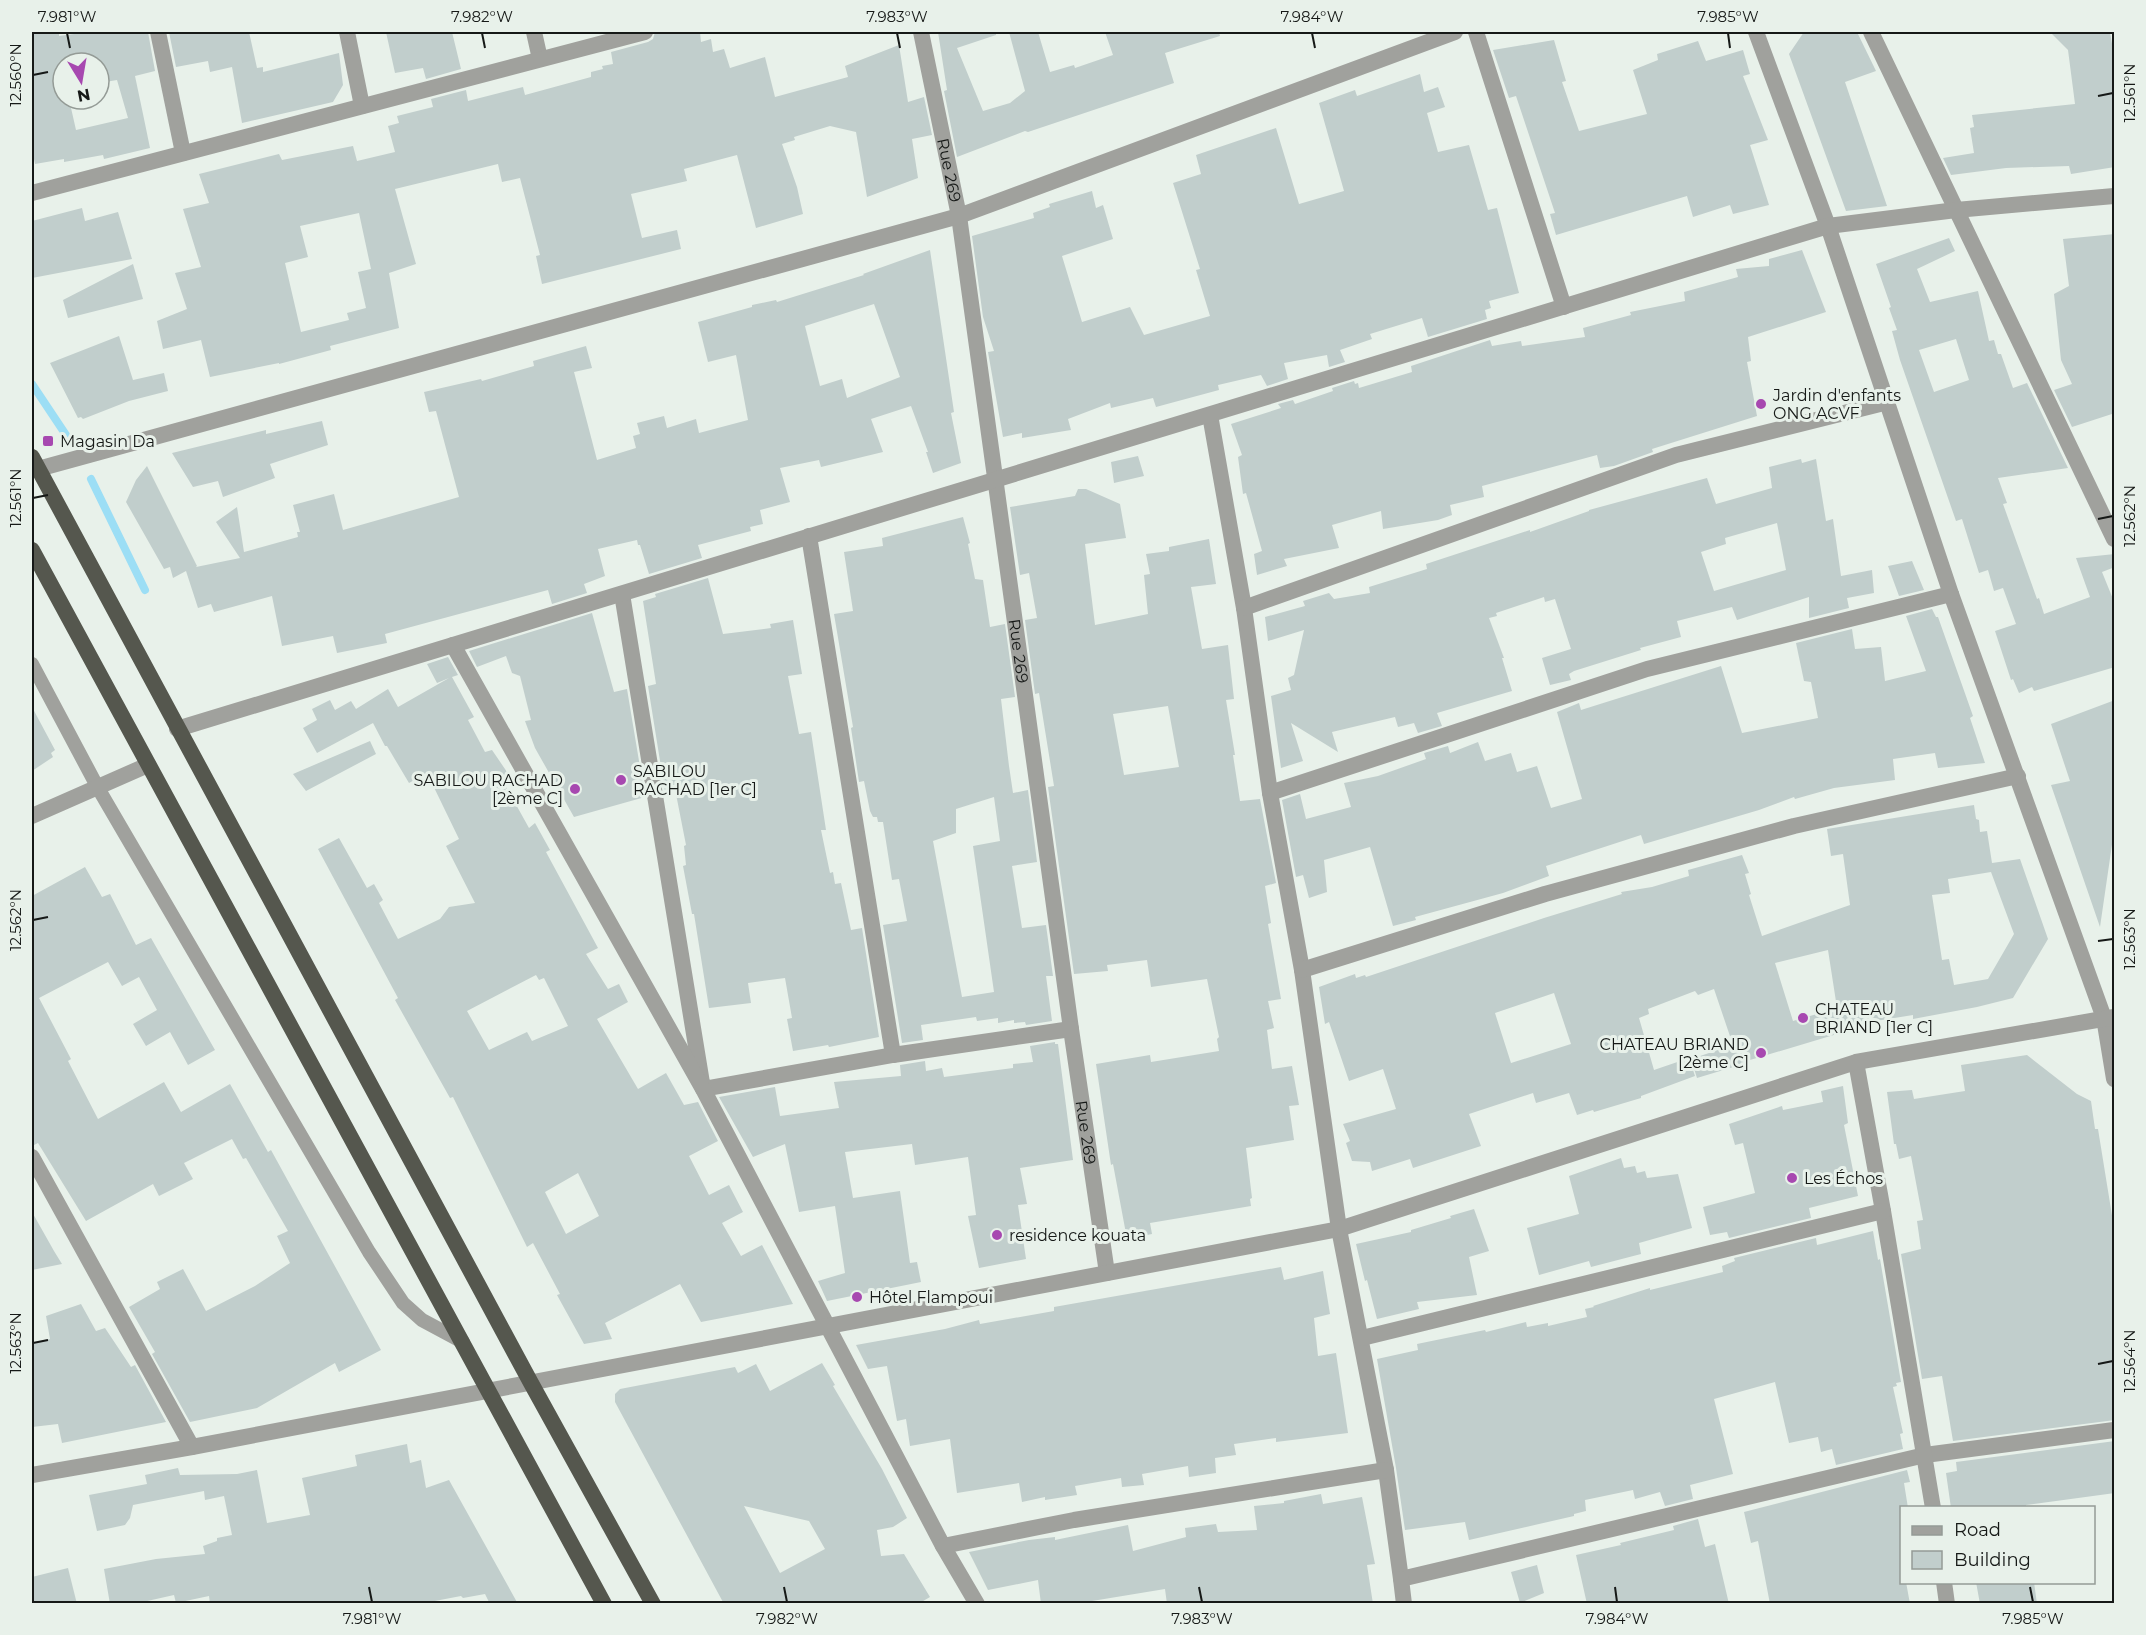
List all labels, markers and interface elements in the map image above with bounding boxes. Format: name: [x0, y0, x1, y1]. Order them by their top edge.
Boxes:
text: 7.981°W: [38, 7, 97, 26]
text: 7.982°W: [451, 7, 513, 26]
text: 7.983°W: [866, 7, 928, 26]
text: 7.984°W: [1281, 7, 1344, 26]
text: 7.985°W: [1697, 7, 1759, 26]
text: 12.560°N: [6, 43, 25, 107]
north arrow: [51, 51, 111, 111]
text: 12.561°N: [2120, 64, 2139, 122]
text: N: [76, 85, 92, 106]
street label: Rue 269: [933, 137, 965, 204]
place label: Jardin d'enfants ONG ACVF: [1772, 386, 1901, 423]
marker: Jardin d'enfants ONG ACVF: [1754, 397, 1768, 411]
place label: Magasin Da: [60, 432, 155, 451]
marker: Magasin Da: [41, 434, 55, 448]
text: 12.561°N: [6, 469, 25, 527]
text: 12.562°N: [2120, 485, 2139, 547]
street label: Rue 269: [1005, 618, 1032, 684]
place label: SABILOU RACHAD [1er C]: [633, 762, 757, 799]
place label: SABILOU RACHAD [2ème C]: [413, 771, 563, 808]
marker: SABILOU RACHAD [1er C]: [614, 773, 628, 787]
marker: SABILOU RACHAD [2ème C]: [568, 782, 582, 796]
text: 12.562°N: [6, 889, 25, 951]
text: 12.563°N: [2120, 908, 2139, 970]
place label: CHATEAU BRIAND [1er C]: [1815, 1000, 1933, 1037]
marker: CHATEAU BRIAND [1er C]: [1796, 1011, 1810, 1025]
place label: CHATEAU BRIAND [2ème C]: [1600, 1035, 1749, 1072]
marker: CHATEAU BRIAND [2ème C]: [1754, 1046, 1768, 1060]
street label: Rue 269: [1072, 1099, 1100, 1166]
place label: Les Échos: [1804, 1169, 1883, 1188]
marker: Les Échos: [1785, 1171, 1799, 1185]
place label: residence kouata: [1009, 1226, 1146, 1245]
marker: residence kouata: [990, 1228, 1004, 1242]
place label: Hôtel Flampoui: [869, 1288, 993, 1307]
marker: Hôtel Flampoui: [850, 1290, 864, 1304]
text: 12.563°N: [6, 1312, 25, 1374]
text: 12.564°N: [2120, 1330, 2139, 1392]
legend: [1900, 1506, 2095, 1584]
text: Road: [1954, 1519, 2001, 1541]
text: Building: [1954, 1549, 2031, 1571]
text: 7.981°W: [343, 1609, 402, 1628]
text: 7.982°W: [756, 1609, 818, 1628]
text: 7.983°W: [1171, 1609, 1233, 1628]
text: 7.984°W: [1586, 1609, 1649, 1628]
text: 7.985°W: [2002, 1609, 2064, 1628]

